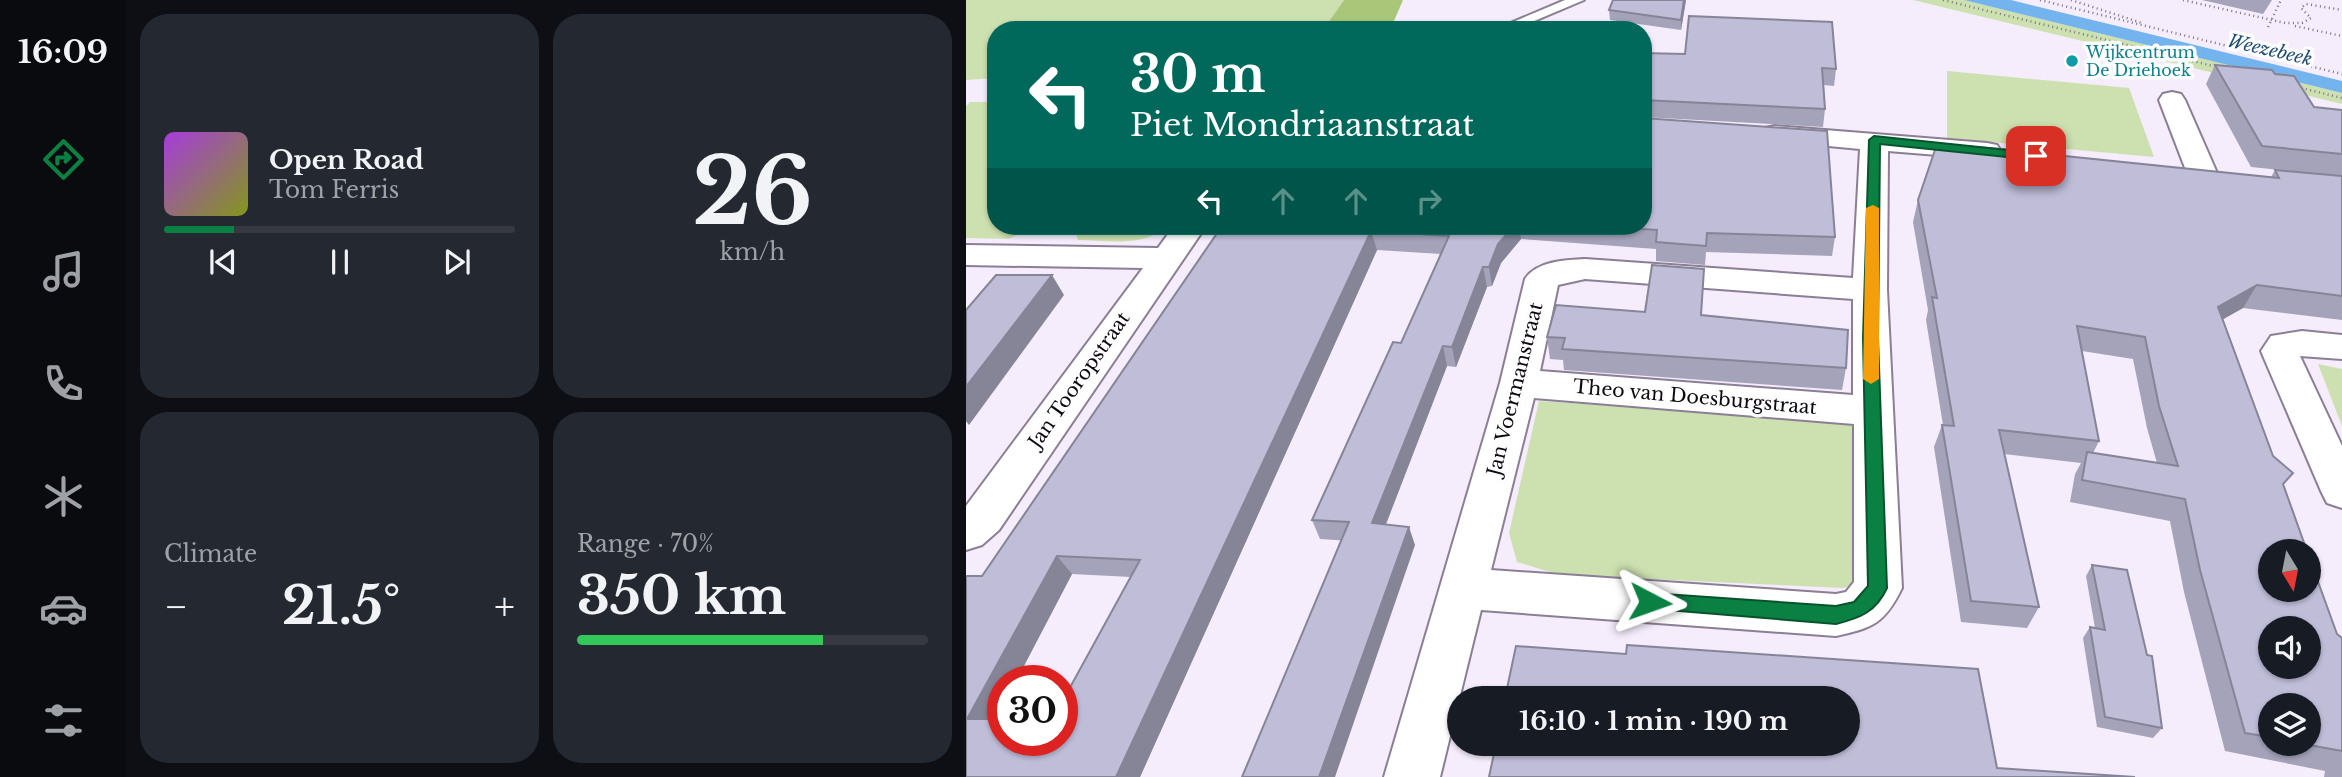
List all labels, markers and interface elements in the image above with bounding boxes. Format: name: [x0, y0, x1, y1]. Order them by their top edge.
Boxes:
water label: Weezebeek: [2226, 30, 2314, 70]
text: 16:09: [18, 32, 108, 72]
place label: Wijkcentrum De Driehoek: [2085, 42, 2195, 80]
text: 30 m: [1130, 44, 1265, 105]
icon: left: [1015, 49, 1106, 140]
marker: Wijkcentrum De Driehoek: [2064, 53, 2080, 69]
text: Piet Mondriaanstraat: [1130, 105, 1474, 145]
pin: [2006, 126, 2066, 186]
icon: directions: [39, 135, 88, 184]
text: 26: [692, 136, 813, 249]
icon: arrive: [2017, 137, 2055, 175]
text: Open Road: [269, 144, 424, 176]
text: Tom Ferris: [269, 176, 399, 204]
icon: left: [1191, 182, 1229, 220]
icon: ahead: [1264, 182, 1302, 220]
icon: ahead: [1337, 182, 1375, 220]
icon: right: [1410, 182, 1448, 220]
text: km/h: [720, 238, 785, 266]
icon: previous: [204, 243, 242, 281]
icon: pause: [321, 243, 359, 281]
icon: next: [438, 243, 476, 281]
icon: music: [39, 247, 88, 296]
street label: Jan Voermanstraat: [1482, 299, 1548, 481]
street label: Jan Tooropstraat: [1022, 307, 1135, 455]
icon: phone: [39, 359, 88, 408]
street label: Theo van Doesburgstraat: [1572, 375, 1819, 419]
icon: climate: [39, 472, 88, 521]
text: Range · 70%: [577, 530, 714, 558]
north arrow: [2258, 539, 2320, 602]
map controls: [2258, 539, 2321, 756]
text: Climate: [164, 540, 257, 568]
text: 350 km: [577, 564, 786, 628]
position arrow: [1613, 565, 1687, 639]
text: 21.5°: [282, 574, 400, 638]
text: −: [164, 583, 188, 630]
text: +: [494, 583, 515, 630]
icon: car: [39, 584, 88, 633]
button: sound: [2258, 616, 2321, 679]
speed limit sign: 30: [987, 665, 1078, 756]
button: layers: [2258, 693, 2321, 756]
icon: filters: [39, 696, 88, 745]
text: 16:10 · 1 min · 190 m: [1519, 705, 1788, 737]

